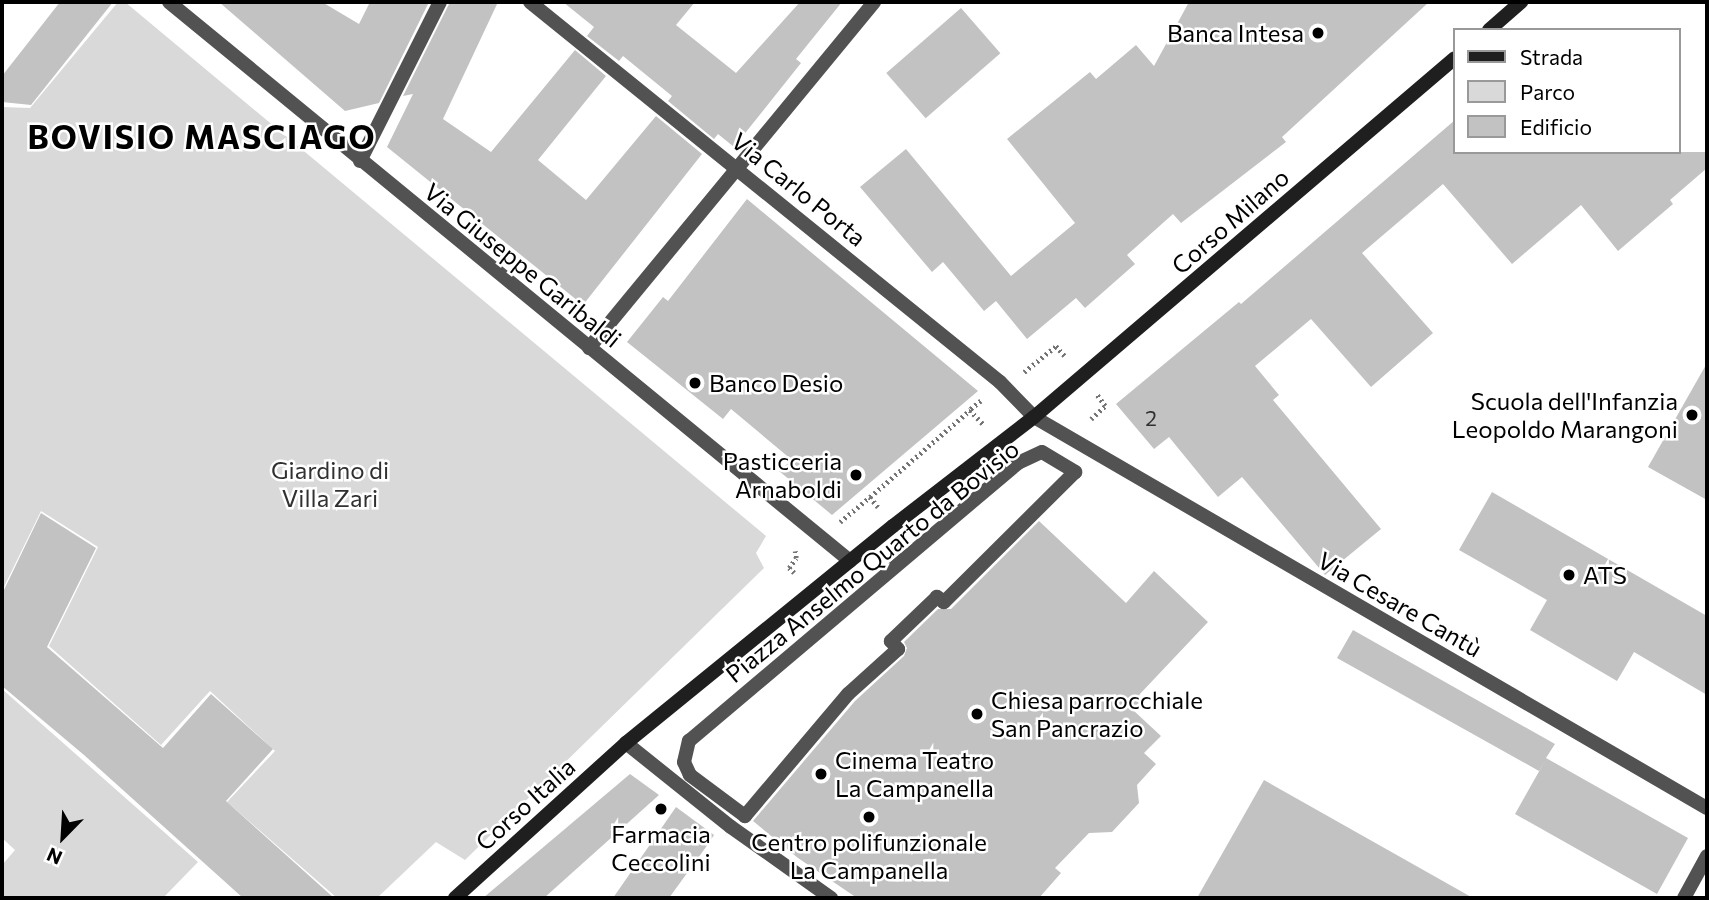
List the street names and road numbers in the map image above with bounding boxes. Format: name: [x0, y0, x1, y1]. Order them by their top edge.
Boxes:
street label: Via Carlo Porta: [726, 126, 872, 252]
street label: Corso Milano: [1166, 162, 1294, 280]
street label: Via Giuseppe Garibaldi: [419, 177, 627, 353]
street label: Piazza Anselmo Quarto da Bovisio: [720, 434, 1024, 688]
street label: Via Cesare Cantù: [1313, 545, 1487, 663]
street label: Corso Italia: [469, 752, 581, 856]

